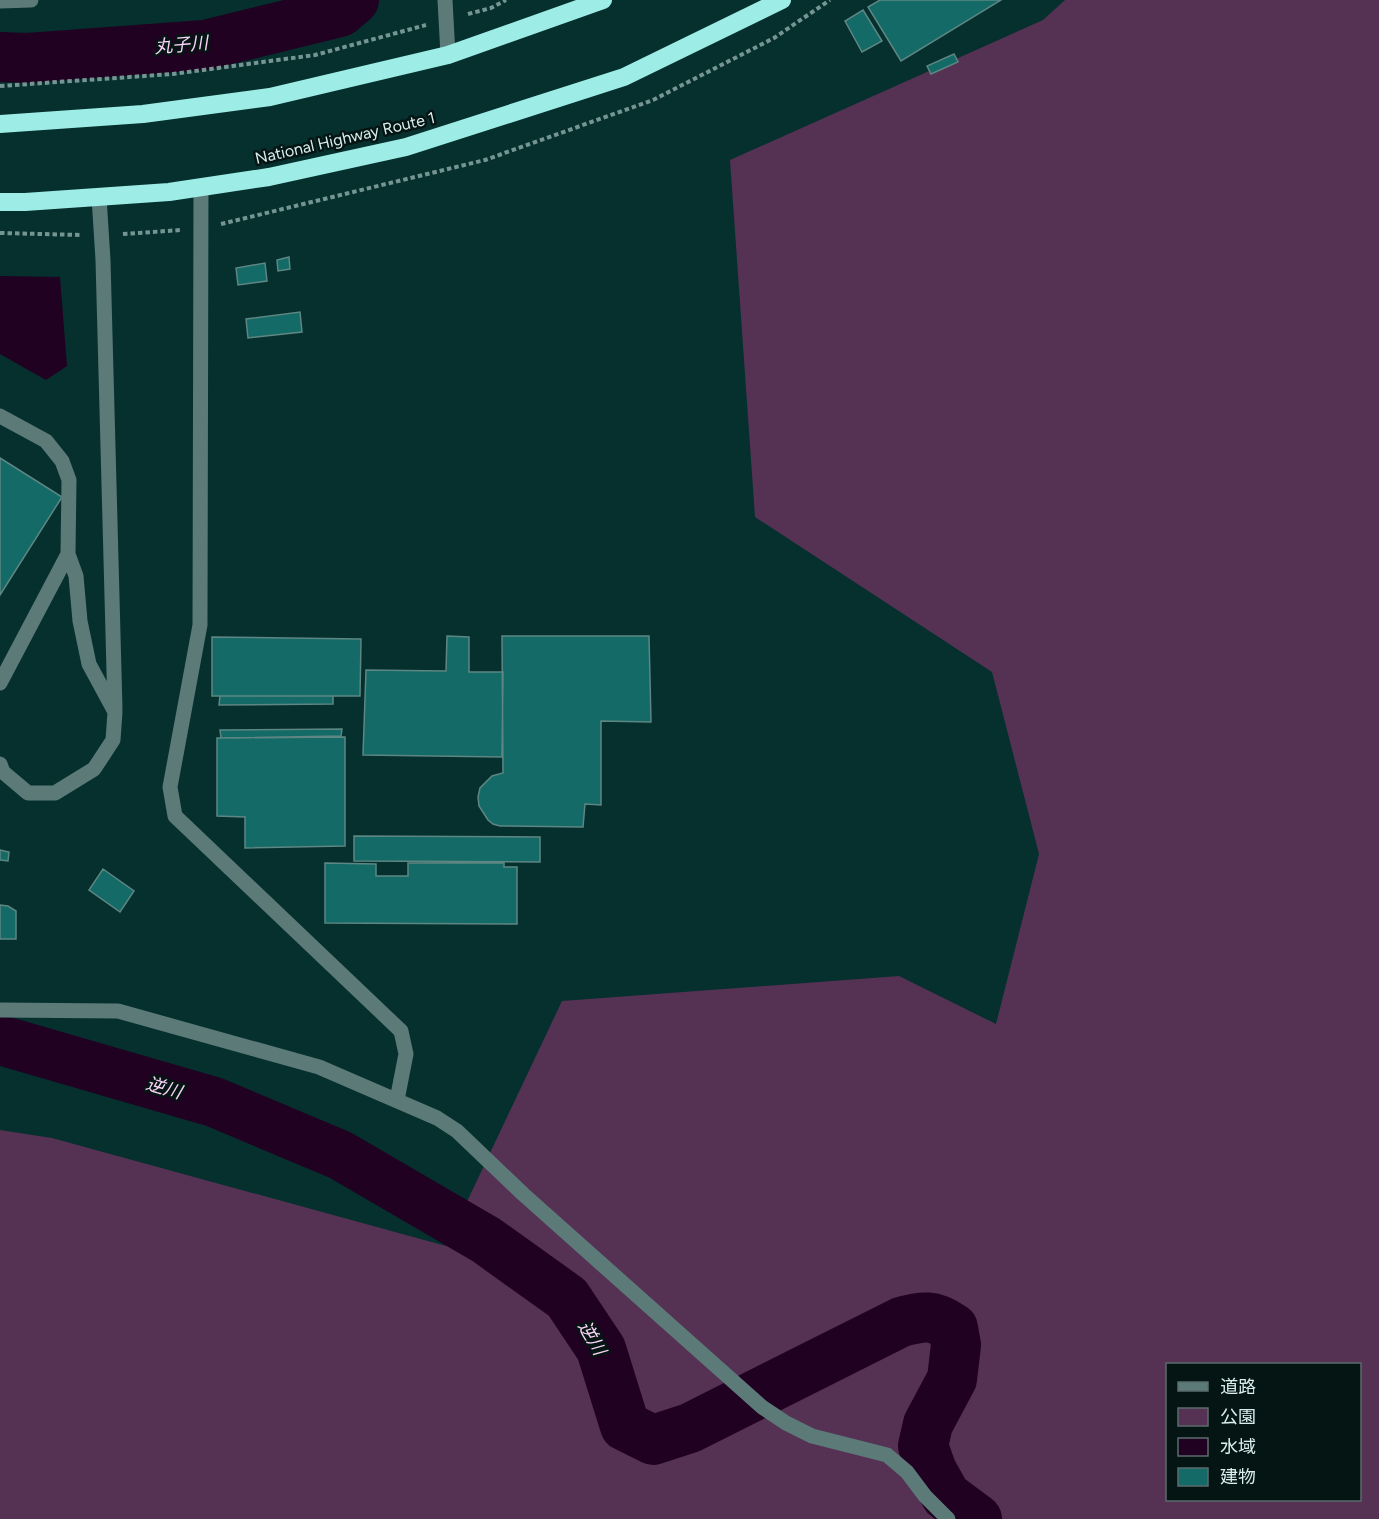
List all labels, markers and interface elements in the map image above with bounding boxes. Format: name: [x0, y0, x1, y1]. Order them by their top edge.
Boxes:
water label: 丸子川: [153, 32, 211, 58]
street label: National Highway Route 1: [253, 108, 437, 168]
water label: 逆川: [144, 1072, 186, 1104]
water label: 逆川: [573, 1317, 612, 1361]
legend: [1166, 1363, 1361, 1501]
text: 道路: [1220, 1376, 1256, 1398]
text: 公園: [1220, 1406, 1256, 1428]
text: 水域: [1220, 1436, 1256, 1458]
text: 建物: [1220, 1466, 1256, 1488]

